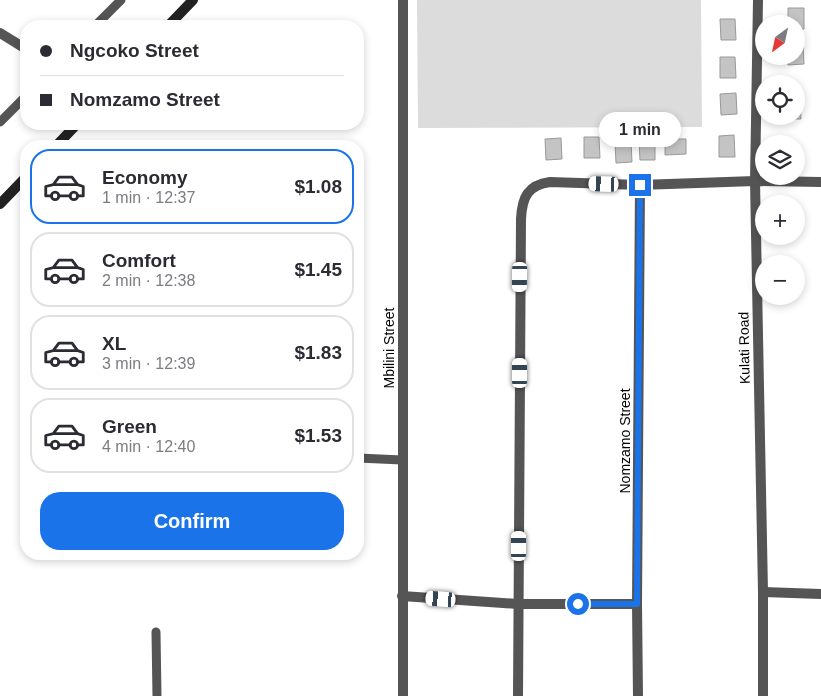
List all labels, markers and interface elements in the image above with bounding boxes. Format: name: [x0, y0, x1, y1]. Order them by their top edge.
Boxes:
north arrow: [755, 15, 805, 65]
map controls: [755, 15, 805, 305]
text: Ngcoko Street: [70, 40, 199, 61]
button: locate: [755, 75, 805, 125]
text: Nomzamo Street: [70, 89, 220, 110]
callout: 1 min: [599, 112, 681, 148]
text: 1 min: [619, 121, 661, 138]
button: layers: [755, 135, 805, 185]
icon: car: [42, 164, 87, 209]
text: Economy: [102, 167, 188, 188]
route end: [629, 174, 651, 196]
text: $1.08: [294, 176, 342, 197]
car: [588, 176, 619, 192]
text: 1 min · 12:37: [102, 189, 195, 206]
button: +: [755, 195, 805, 245]
icon: car: [42, 247, 87, 292]
text: Comfort: [102, 250, 176, 271]
button: −: [755, 255, 805, 305]
text: $1.45: [294, 259, 342, 280]
car: [512, 262, 527, 292]
text: 2 min · 12:38: [102, 272, 195, 289]
street label: Mbilini Street: [381, 307, 397, 388]
street label: Kulati Road: [735, 312, 753, 384]
icon: car: [42, 330, 87, 375]
text: XL: [102, 333, 126, 354]
text: $1.83: [294, 342, 342, 363]
text: 3 min · 12:39: [102, 355, 195, 372]
car: [512, 358, 527, 388]
street label: Nomzamo Street: [617, 388, 633, 494]
icon: car: [42, 413, 87, 458]
text: Green: [102, 416, 157, 437]
text: $1.53: [294, 425, 342, 446]
text: 4 min · 12:40: [102, 438, 195, 455]
button: Confirm: [40, 492, 344, 550]
car: [511, 531, 526, 561]
car: [425, 590, 456, 608]
route start: [567, 593, 589, 615]

